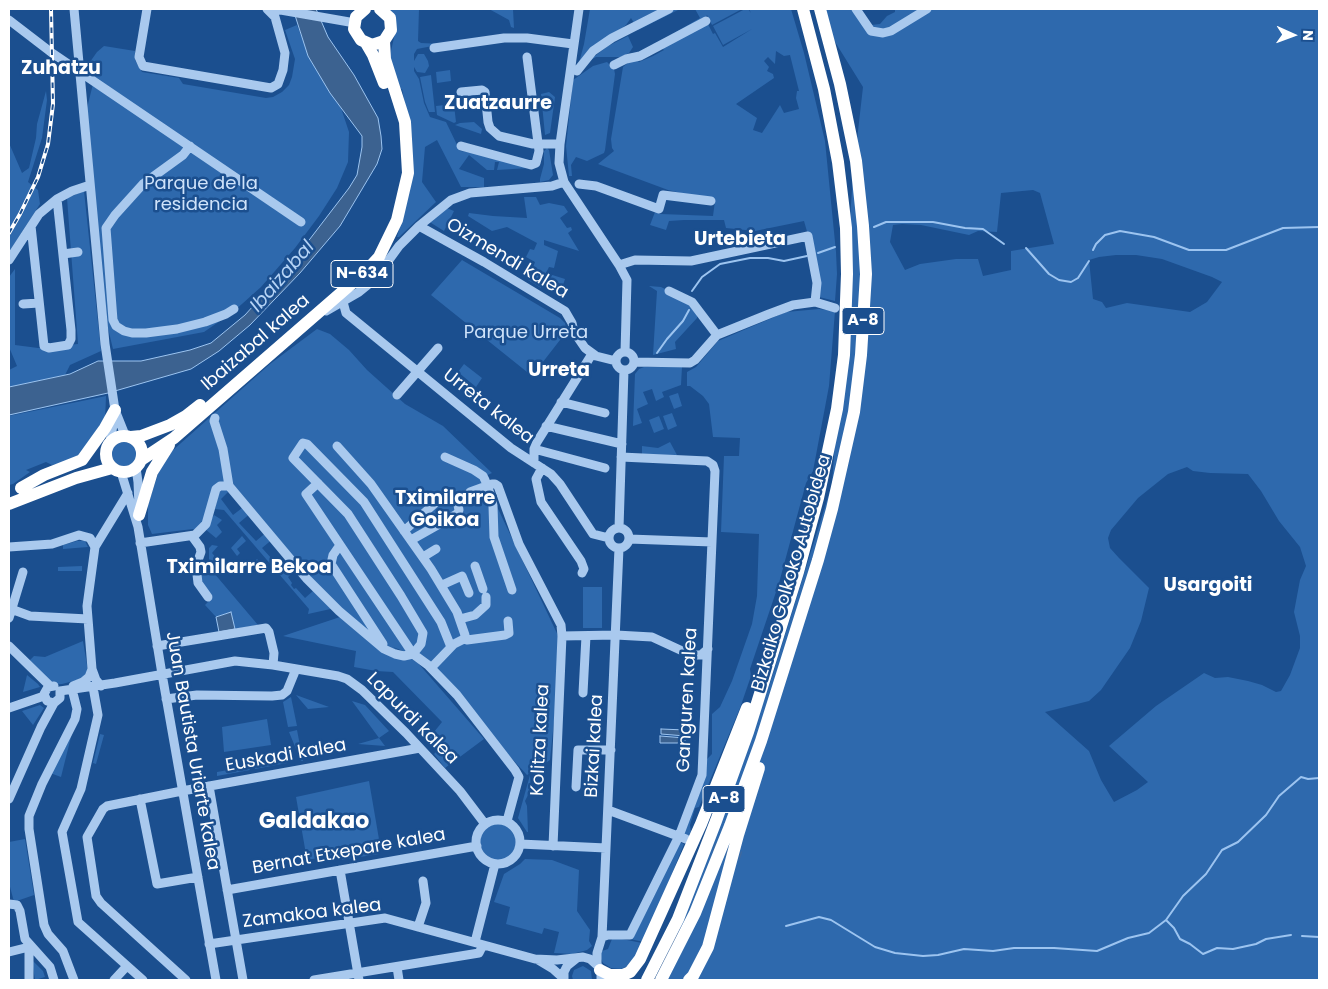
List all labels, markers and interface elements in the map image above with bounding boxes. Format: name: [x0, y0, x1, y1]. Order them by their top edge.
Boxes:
north arrow: [1268, 10, 1318, 60]
text: N: [1298, 30, 1318, 41]
district label: Zuhatzu: [21, 58, 101, 80]
district label: Zuatzaurre: [444, 93, 552, 115]
park label: Parque de la residencia: [144, 173, 258, 215]
street label: Oizmendi kalea: [442, 214, 572, 304]
district label: Urtebieta: [694, 229, 786, 251]
water label: Ibaizabal: [246, 237, 320, 317]
road number: N-634: [331, 260, 393, 288]
street label: Ibaizabal kalea: [197, 290, 315, 396]
road number: A-8: [842, 308, 884, 334]
park label: Parque Urreta: [464, 322, 588, 344]
district label: Urreta: [528, 360, 590, 382]
street label: Urreta kalea: [438, 365, 538, 449]
street label: Bizkaiko Golkoko Autobidea: [748, 452, 836, 694]
district label: Tximilarre Goikoa: [395, 488, 495, 532]
district label: Tximilarre Bekoa: [166, 557, 332, 579]
district label: Usargoiti: [1164, 575, 1252, 597]
street label: Ganguren kalea: [673, 627, 703, 773]
street label: Juan Bautista Uriarte kalea: [160, 630, 224, 872]
street label: Lapurdi kalea: [362, 669, 462, 769]
street label: Kolitza kalea: [527, 683, 555, 797]
street label: Bizkai kalea: [582, 694, 608, 798]
street label: Euskadi kalea: [224, 735, 348, 777]
road number: A-8: [703, 786, 745, 812]
district label: Galdakao: [259, 809, 369, 835]
street label: Bernat Etxepare kalea: [251, 824, 447, 880]
street label: Zamakoa kalea: [241, 895, 383, 933]

